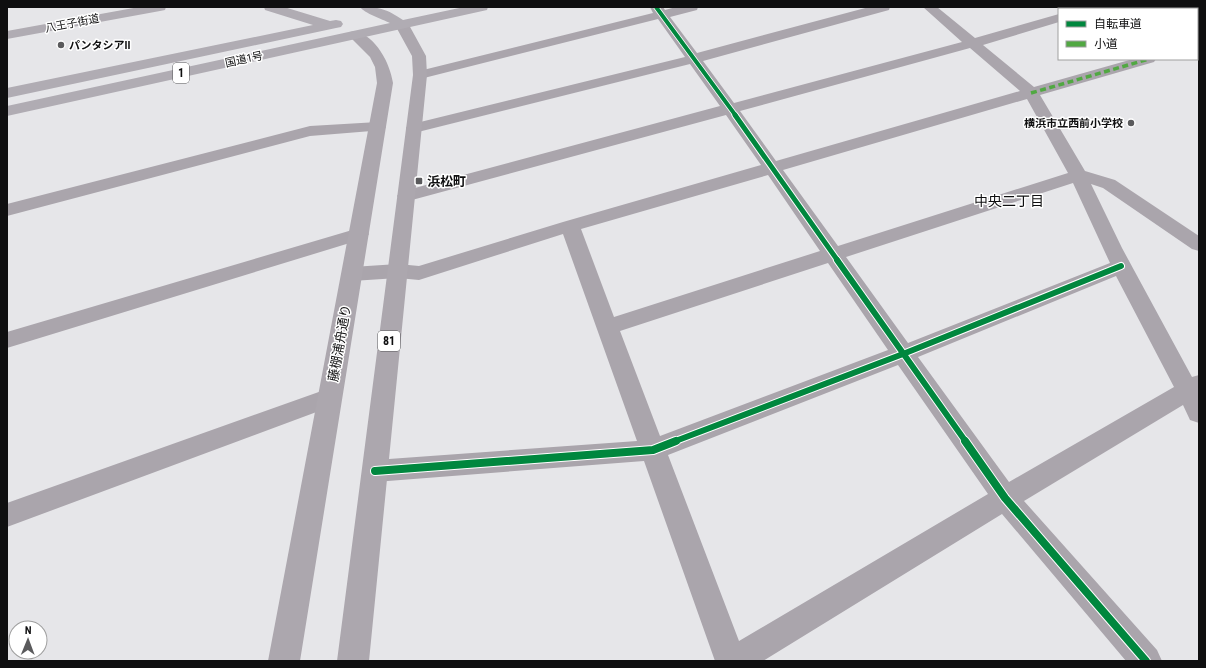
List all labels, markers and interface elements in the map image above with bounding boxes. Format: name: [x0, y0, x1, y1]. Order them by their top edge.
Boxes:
legend: [1058, 8, 1198, 60]
street label: 八王子街道: [44, 12, 100, 35]
text: 自転車道: [1094, 17, 1142, 31]
text: 小道: [1094, 37, 1118, 51]
place label: パンタシアII: [69, 39, 131, 52]
marker: パンタシアII: [56, 40, 66, 50]
street label: 国道1号: [224, 49, 264, 70]
road number: 1: [173, 63, 189, 83]
place label: 横浜市立西前小学校: [1024, 117, 1123, 130]
marker: 横浜市立西前小学校: [1126, 118, 1136, 128]
place label: 浜松町: [427, 174, 466, 189]
marker: 浜松町: [414, 176, 424, 186]
district label: 中央二丁目: [974, 193, 1044, 209]
street label: 藤棚浦舟通り: [325, 303, 354, 383]
road number: 81: [378, 331, 400, 351]
north arrow: [8, 620, 48, 660]
text: N: [25, 624, 32, 637]

